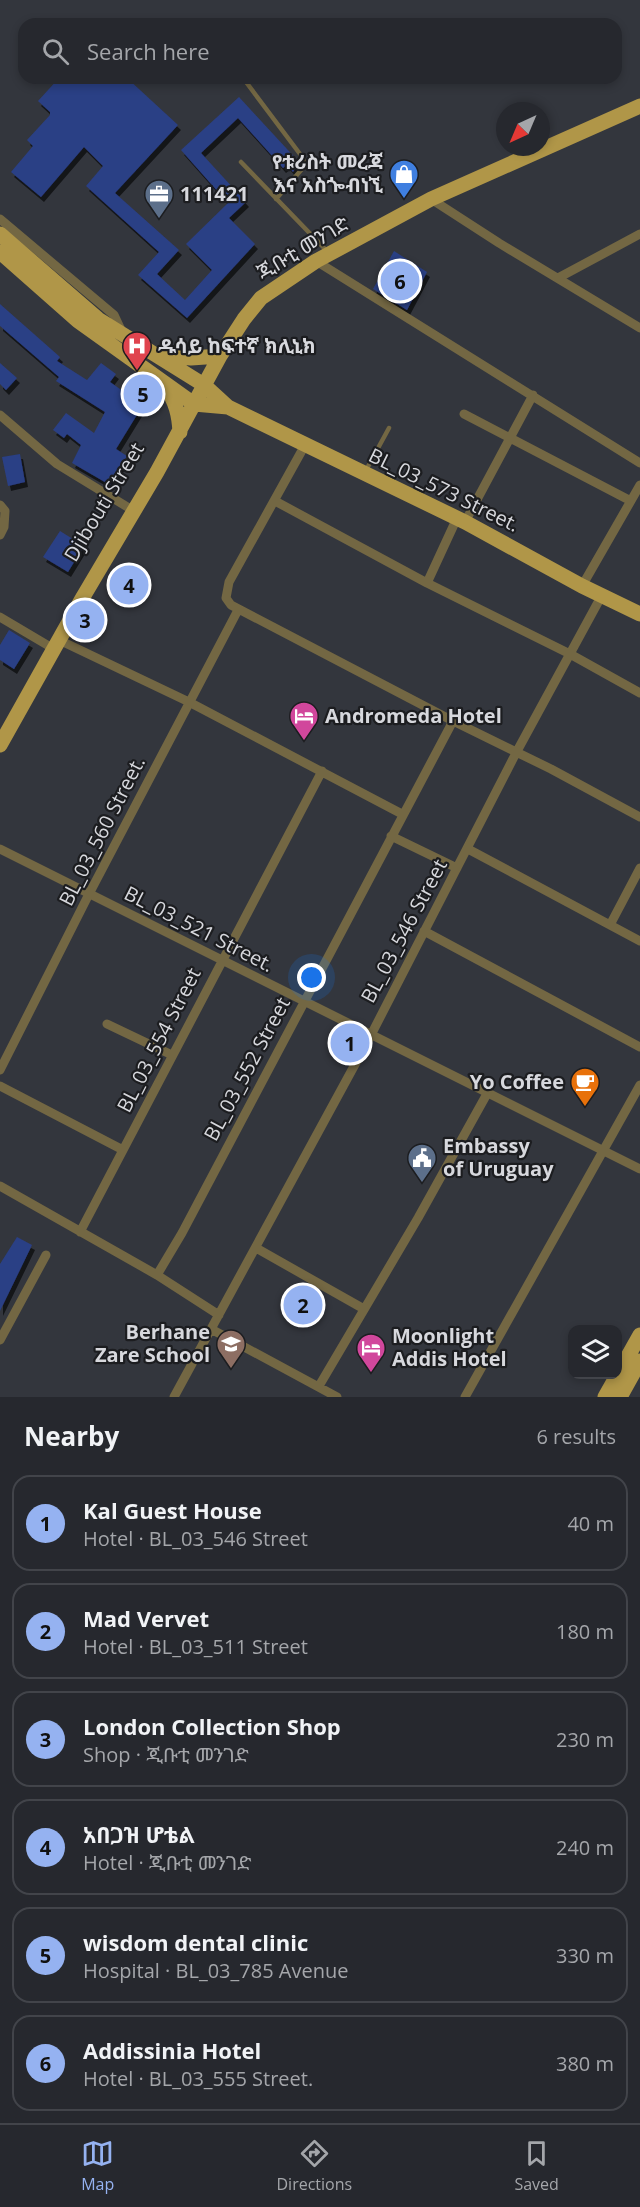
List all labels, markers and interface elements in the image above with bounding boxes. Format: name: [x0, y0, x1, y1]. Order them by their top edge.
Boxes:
search box: [18, 18, 622, 84]
icon: search: [39, 35, 72, 68]
text: Search here: [87, 36, 210, 66]
north arrow: [496, 102, 550, 156]
place label: የቱሪስት መረጃ እና አስጐብነኚ: [272, 148, 384, 198]
shop icon: የቱሪስት መረጃ እና አስጐብነኚ: [388, 158, 420, 200]
office icon: 111421: [143, 178, 175, 220]
place label: 111421: [180, 180, 249, 207]
street label: ጂቡቲ መንገድ: [252, 210, 354, 286]
pin: 6: [380, 258, 420, 304]
hospital icon: ዱሳይ ከፍተኛ ክሊኒክ: [121, 330, 153, 372]
place label: ዱሳይ ከፍተኛ ክሊኒክ: [158, 332, 316, 359]
pin: 5: [124, 372, 162, 416]
street label: Djibouti Street: [57, 437, 150, 566]
street label: BL_03_573 Street.: [364, 441, 524, 538]
pin: 4: [110, 562, 148, 608]
pin: 3: [66, 598, 104, 642]
hotel icon: Andromeda Hotel: [288, 700, 320, 742]
place label: Andromeda Hotel: [325, 702, 502, 729]
street label: BL_03_560 Street.: [52, 751, 151, 910]
street label: BL_03_546 Street: [354, 854, 453, 1007]
street label: BL_03_521 Street.: [120, 879, 279, 978]
street label: BL_03_554 Street: [110, 963, 207, 1117]
your location: [297, 963, 326, 992]
street label: BL_03_552 Street: [197, 992, 296, 1145]
pin: 1: [330, 1020, 370, 1066]
cafe icon: Yo Coffee: [569, 1066, 601, 1108]
place label: Yo Coffee: [470, 1068, 564, 1095]
place label: Embassy of Uruguay: [443, 1132, 554, 1182]
public building icon: Embassy of Uruguay: [406, 1142, 438, 1184]
pin: 2: [284, 1282, 322, 1328]
place label: Berhane Zare School: [95, 1318, 210, 1368]
place label: Moonlight Addis Hotel: [392, 1322, 507, 1372]
map controls: [568, 1325, 622, 1379]
button: layers: [568, 1325, 622, 1379]
school or university icon: Berhane Zare School: [215, 1328, 247, 1370]
hotel icon: Moonlight Addis Hotel: [355, 1332, 387, 1374]
text: Nearby: [24, 1418, 119, 1454]
text: 6 results: [536, 1423, 616, 1450]
text: Kal Guest House: [83, 1495, 262, 1525]
text: 1: [40, 1510, 51, 1537]
text: 40 m: [567, 1510, 614, 1537]
text: Hotel · BL_03_546 Street: [83, 1525, 308, 1552]
text: Mad Vervet: [83, 1603, 209, 1633]
text: 2: [40, 1618, 51, 1645]
text: 180 m: [556, 1618, 614, 1645]
text: Hotel · BL_03_511 Street: [83, 1633, 308, 1660]
text: London Collection Shop: [83, 1711, 341, 1741]
text: 3: [40, 1726, 51, 1753]
text: 230 m: [556, 1726, 614, 1753]
text: Shop · ጂቡቲ መንገድ: [83, 1741, 249, 1768]
text: አበጋዝ ሆቴል: [83, 1819, 195, 1849]
text: 4: [40, 1834, 51, 1861]
text: 240 m: [556, 1834, 614, 1861]
text: Hotel · ጂቡቲ መንገድ: [83, 1849, 251, 1876]
text: wisdom dental clinic: [83, 1927, 308, 1957]
text: 5: [40, 1942, 51, 1969]
text: 330 m: [556, 1942, 614, 1969]
text: Hospital · BL_03_785 Avenue: [83, 1957, 348, 1984]
text: Addissinia Hotel: [83, 2035, 261, 2065]
text: 6: [40, 2050, 51, 2077]
text: 380 m: [556, 2050, 614, 2077]
text: Hotel · BL_03_555 Street.: [83, 2065, 313, 2092]
tab: Map: [81, 2137, 114, 2195]
tab: Directions: [277, 2137, 352, 2195]
tab: Saved: [514, 2137, 559, 2195]

